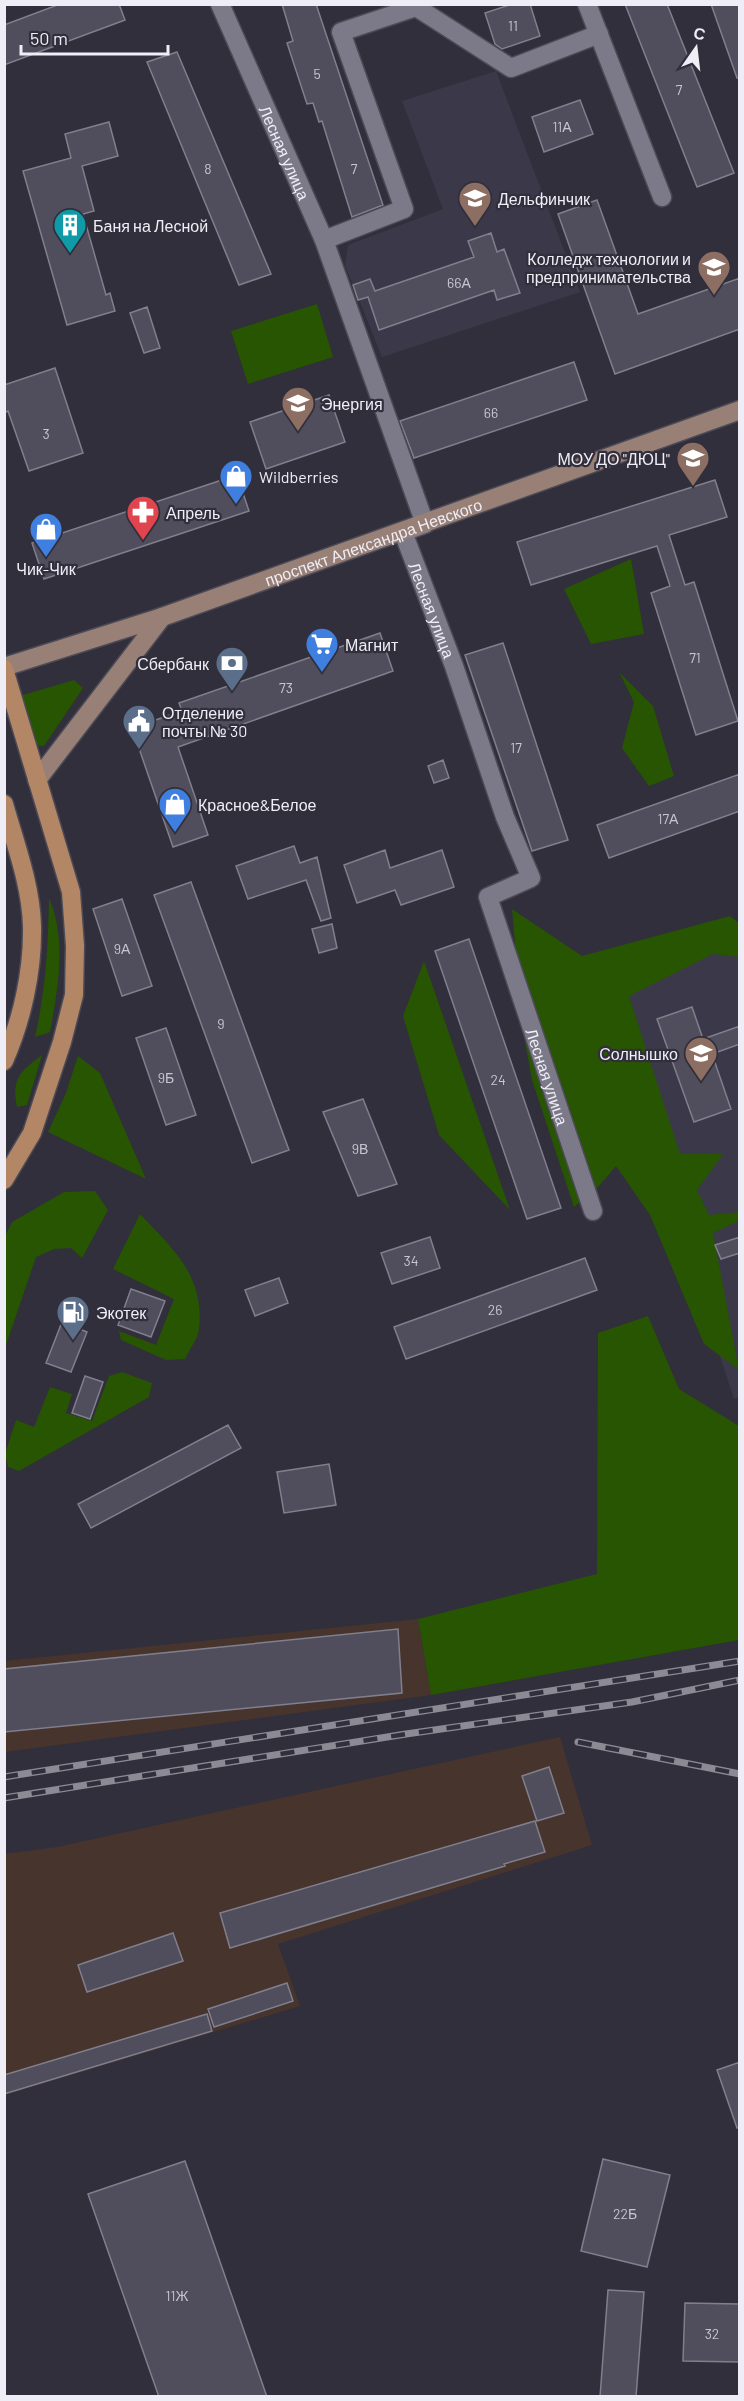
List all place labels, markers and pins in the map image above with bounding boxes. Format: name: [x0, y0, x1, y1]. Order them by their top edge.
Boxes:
school or university icon: Дельфинчик: [457, 180, 493, 227]
place label: Дельфинчик: [498, 189, 591, 208]
building icon: Баня на Лесной: [52, 207, 88, 254]
place label: Баня на Лесной: [93, 216, 208, 235]
place label: Колледж технологии и предпринимательства: [526, 249, 691, 286]
school or university icon: Колледж технологии и предпринимательства: [696, 249, 732, 296]
school or university icon: Энергия: [280, 385, 316, 432]
place label: Энергия: [321, 394, 383, 413]
school or university icon: МОУ ДО "ДЮЦ": [675, 440, 711, 487]
place label: МОУ ДО "ДЮЦ": [557, 449, 670, 468]
shop icon: Wildberries: [218, 458, 254, 505]
place label: Wildberries: [259, 467, 339, 486]
pharmacy icon: Апрель: [125, 494, 161, 541]
place label: Апрель: [166, 503, 220, 522]
shop icon: Чик-Чик: [28, 511, 64, 558]
place label: Чик-Чик: [16, 559, 77, 578]
supermarket icon: Магнит: [304, 626, 340, 673]
place label: Магнит: [345, 635, 399, 654]
bank icon: Сбербанк: [214, 645, 250, 692]
place label: Сбербанк: [137, 654, 210, 673]
public building icon: Отделение почты № 30: [121, 703, 157, 750]
place label: Отделение почты № 30: [162, 703, 247, 740]
shop icon: Красное&Белое: [157, 786, 193, 833]
place label: Красное&Белое: [198, 795, 317, 814]
school or university icon: Солнышко: [683, 1035, 719, 1082]
place label: Солнышко: [599, 1044, 678, 1063]
fuel station icon: Экотек: [55, 1294, 91, 1341]
place label: Экотек: [96, 1303, 147, 1322]

